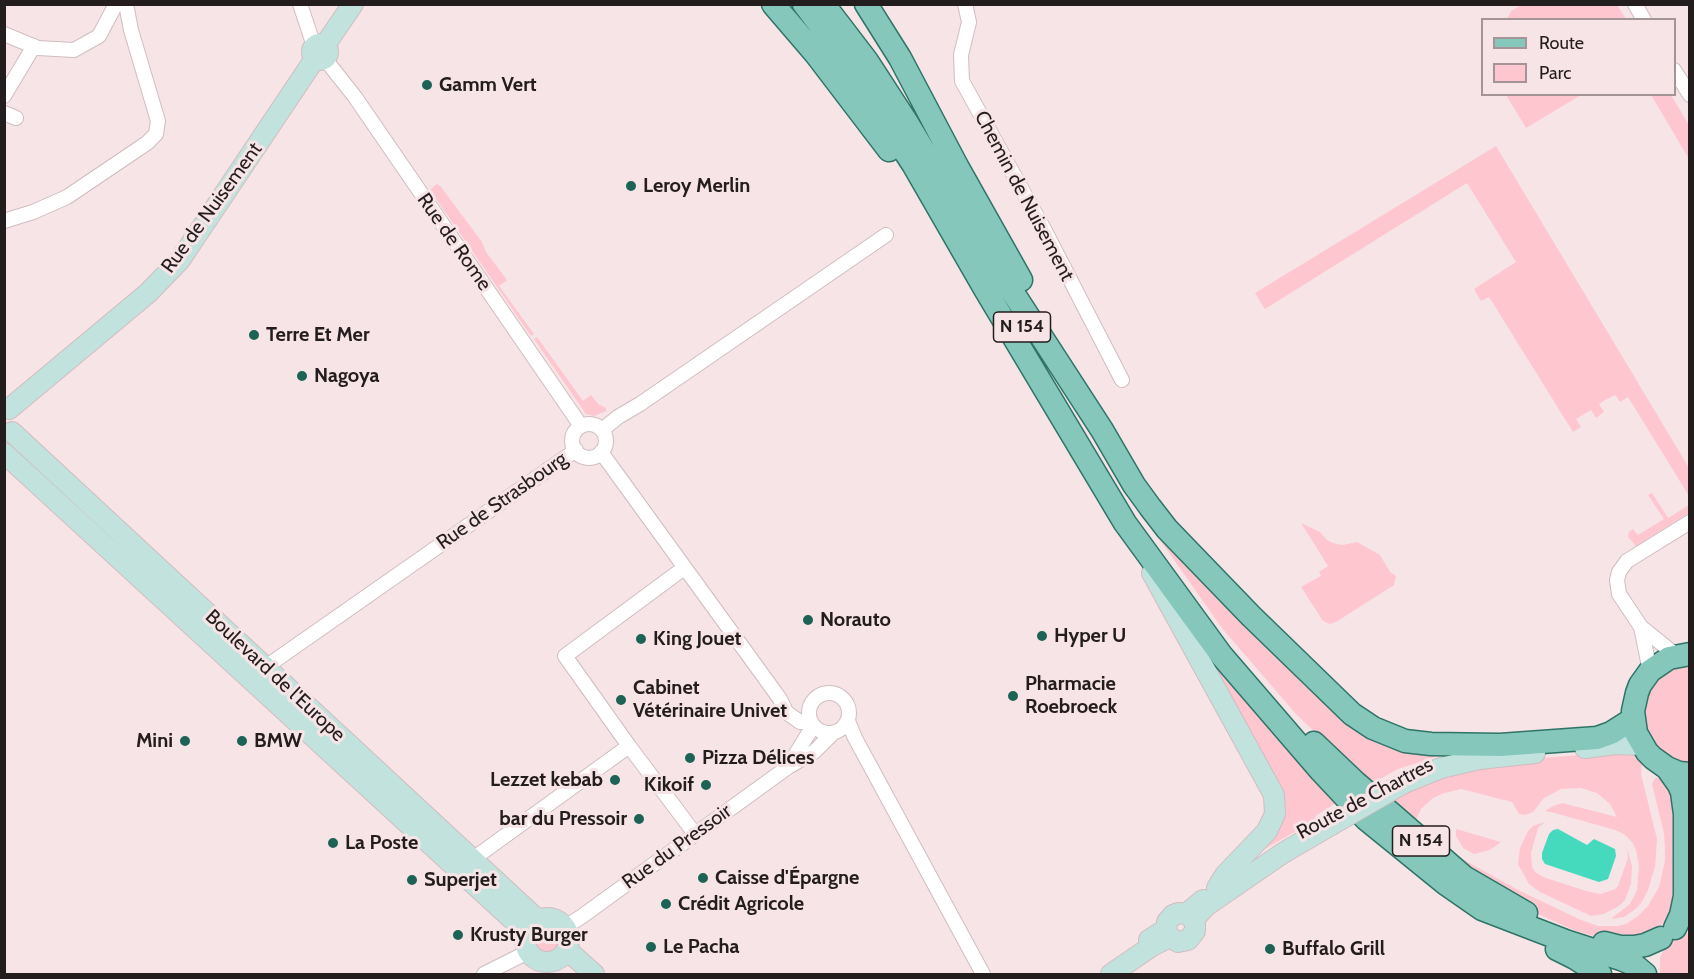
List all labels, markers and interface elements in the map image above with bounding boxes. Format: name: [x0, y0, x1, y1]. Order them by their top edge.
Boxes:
legend: [1481, 18, 1676, 96]
text: Route: [1539, 32, 1584, 54]
text: Parc: [1539, 62, 1571, 84]
place label: Gamm Vert: [439, 73, 537, 97]
marker: Gamm Vert: [420, 78, 434, 92]
street label: Chemin de Nuisement: [969, 107, 1079, 285]
street label: Rue de Nuisement: [157, 138, 267, 278]
place label: Leroy Merlin: [643, 174, 750, 198]
marker: Leroy Merlin: [624, 179, 638, 193]
street label: Rue de Rome: [412, 189, 496, 295]
road number: N 154: [994, 312, 1050, 342]
place label: Terre Et Mer: [266, 323, 370, 347]
marker: Terre Et Mer: [247, 328, 261, 342]
place label: Nagoya: [314, 364, 380, 388]
marker: Nagoya: [295, 369, 309, 383]
street label: Rue de Strasbourg: [432, 447, 572, 555]
street label: Boulevard de l'Europe: [200, 605, 350, 747]
place label: Norauto: [820, 608, 891, 632]
marker: Norauto: [801, 613, 815, 627]
place label: Hyper U: [1054, 624, 1126, 648]
place label: King Jouet: [653, 627, 741, 651]
marker: Hyper U: [1035, 629, 1049, 643]
marker: King Jouet: [634, 632, 648, 646]
place label: Pharmacie Roebroeck: [1025, 672, 1117, 719]
place label: Cabinet Vétérinaire Univet: [633, 676, 787, 723]
marker: Pharmacie Roebroeck: [1006, 689, 1020, 703]
marker: Cabinet Vétérinaire Univet: [614, 693, 628, 707]
place label: Mini: [136, 729, 173, 753]
place label: BMW: [254, 729, 302, 753]
marker: Mini: [178, 734, 192, 748]
marker: BMW: [235, 734, 249, 748]
place label: Pizza Délices: [702, 746, 814, 770]
marker: Pizza Délices: [683, 751, 697, 765]
street label: Route de Chartres: [1293, 753, 1437, 845]
place label: Lezzet kebab: [490, 768, 603, 792]
marker: Lezzet kebab: [608, 773, 622, 787]
place label: Kikoif: [644, 773, 694, 797]
marker: Kikoif: [699, 778, 713, 792]
street label: Rue du Pressoir: [618, 799, 736, 895]
place label: bar du Pressoir: [499, 807, 627, 831]
marker: bar du Pressoir: [632, 812, 646, 826]
road number: N 154: [1392, 826, 1450, 856]
place label: La Poste: [345, 831, 418, 855]
marker: La Poste: [326, 836, 340, 850]
place label: Caisse d'Épargne: [715, 866, 859, 890]
place label: Superjet: [424, 868, 497, 892]
marker: Caisse d'Épargne: [696, 871, 710, 885]
marker: Superjet: [405, 873, 419, 887]
place label: Crédit Agricole: [678, 892, 804, 916]
marker: Crédit Agricole: [659, 897, 673, 911]
place label: Krusty Burger: [470, 923, 588, 947]
marker: Krusty Burger: [451, 928, 465, 942]
place label: Le Pacha: [663, 935, 739, 959]
place label: Buffalo Grill: [1282, 937, 1385, 961]
marker: Le Pacha: [644, 940, 658, 954]
marker: Buffalo Grill: [1263, 942, 1277, 956]

